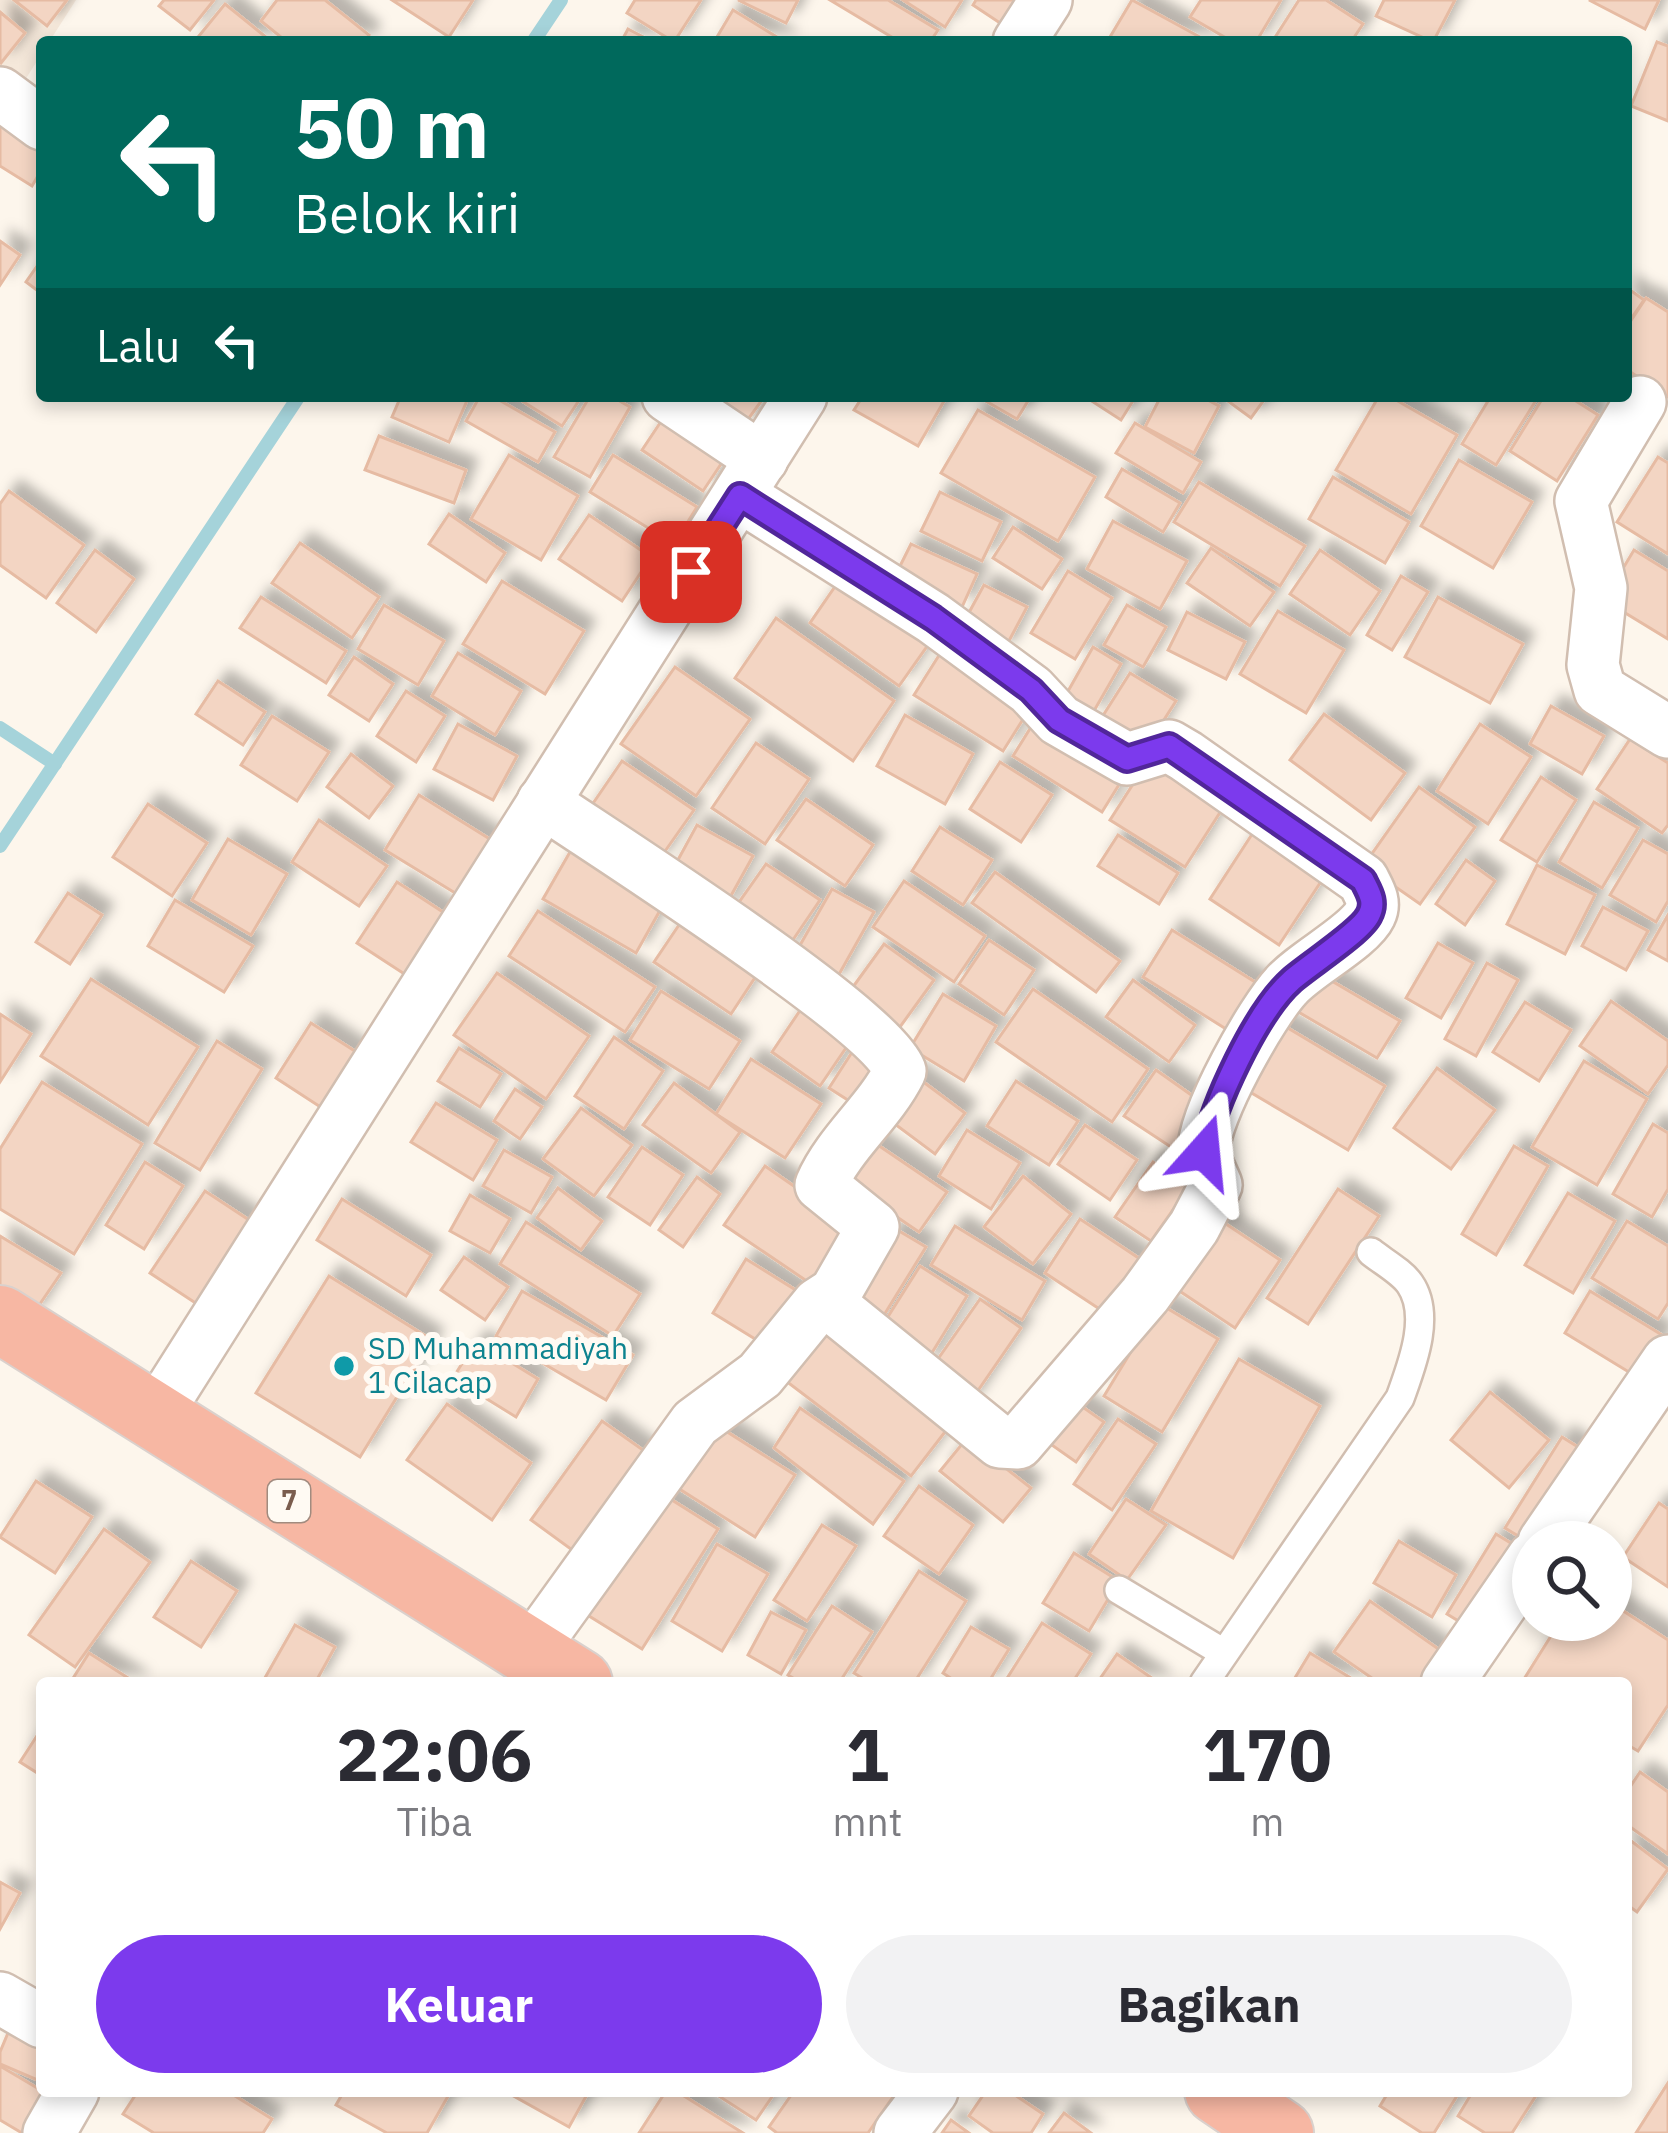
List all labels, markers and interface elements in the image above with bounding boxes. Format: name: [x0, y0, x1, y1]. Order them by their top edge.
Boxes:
text: 50 m: [294, 72, 490, 181]
icon: left: [96, 84, 252, 240]
text: Belok kiri: [294, 178, 520, 248]
icon: left: [204, 312, 270, 378]
text: Lalu: [96, 316, 180, 374]
pin: [640, 521, 742, 623]
icon: arrive: [658, 539, 724, 605]
position arrow: [1141, 1089, 1267, 1215]
place label: SD Muhammadiyah 1 Cilacap: [368, 1328, 628, 1401]
marker: SD Muhammadiyah 1 Cilacap: [331, 1353, 357, 1379]
road number: 7: [268, 1480, 310, 1522]
map controls: [1512, 1521, 1632, 1641]
button: search: [1512, 1521, 1632, 1641]
text: 22:06: [336, 1707, 533, 1801]
text: 1: [846, 1707, 889, 1801]
text: 170: [1202, 1707, 1332, 1801]
text: Tiba: [397, 1796, 472, 1847]
text: mnt: [833, 1796, 902, 1847]
text: m: [1250, 1796, 1284, 1847]
button: Keluar: [96, 1935, 822, 2073]
button: Bagikan: [846, 1935, 1572, 2073]

